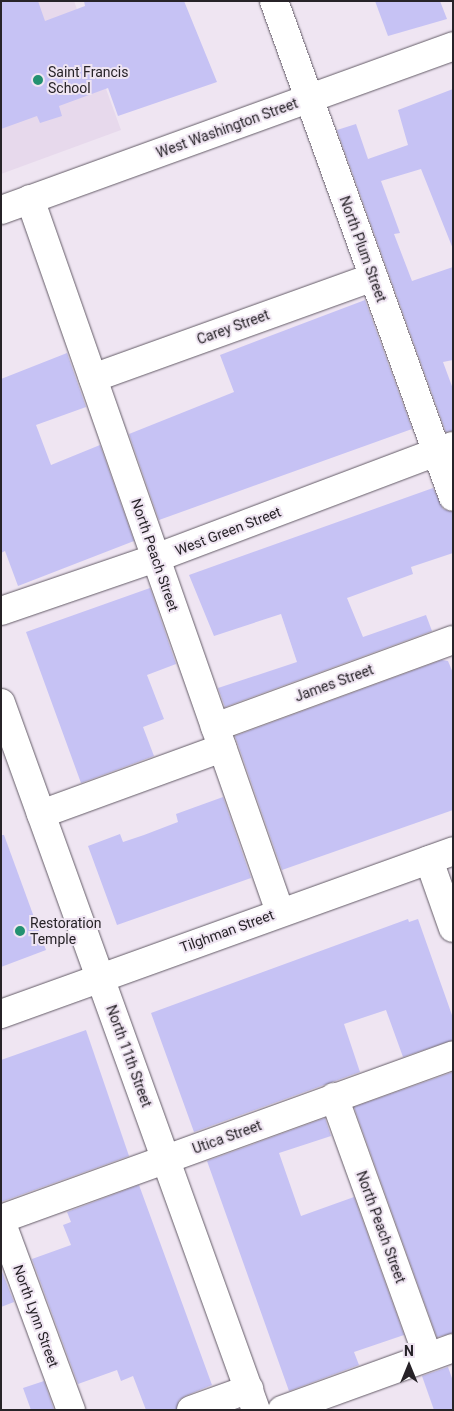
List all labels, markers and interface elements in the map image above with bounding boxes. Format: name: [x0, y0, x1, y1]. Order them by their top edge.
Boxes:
place label: Saint Francis School: [48, 64, 128, 96]
marker: Saint Francis School: [32, 74, 44, 86]
street label: West Washington Street: [154, 95, 300, 161]
street label: North Plum Street: [336, 194, 390, 304]
street label: Carey Street: [195, 306, 271, 348]
street label: North Peach Street: [128, 496, 182, 614]
street label: West Green Street: [173, 503, 283, 559]
street label: James Street: [292, 661, 376, 705]
street label: Tilghman Street: [178, 906, 276, 956]
place label: Restoration Temple: [30, 915, 101, 948]
marker: Restoration Temple: [14, 925, 26, 937]
street label: North 11th Street: [103, 1003, 155, 1109]
street label: Utica Street: [190, 1117, 264, 1157]
street label: North Peach Street: [353, 1169, 409, 1285]
street label: North Lynn Street: [10, 1262, 62, 1370]
north arrow: [384, 1341, 434, 1391]
text: N: [404, 1343, 414, 1359]

